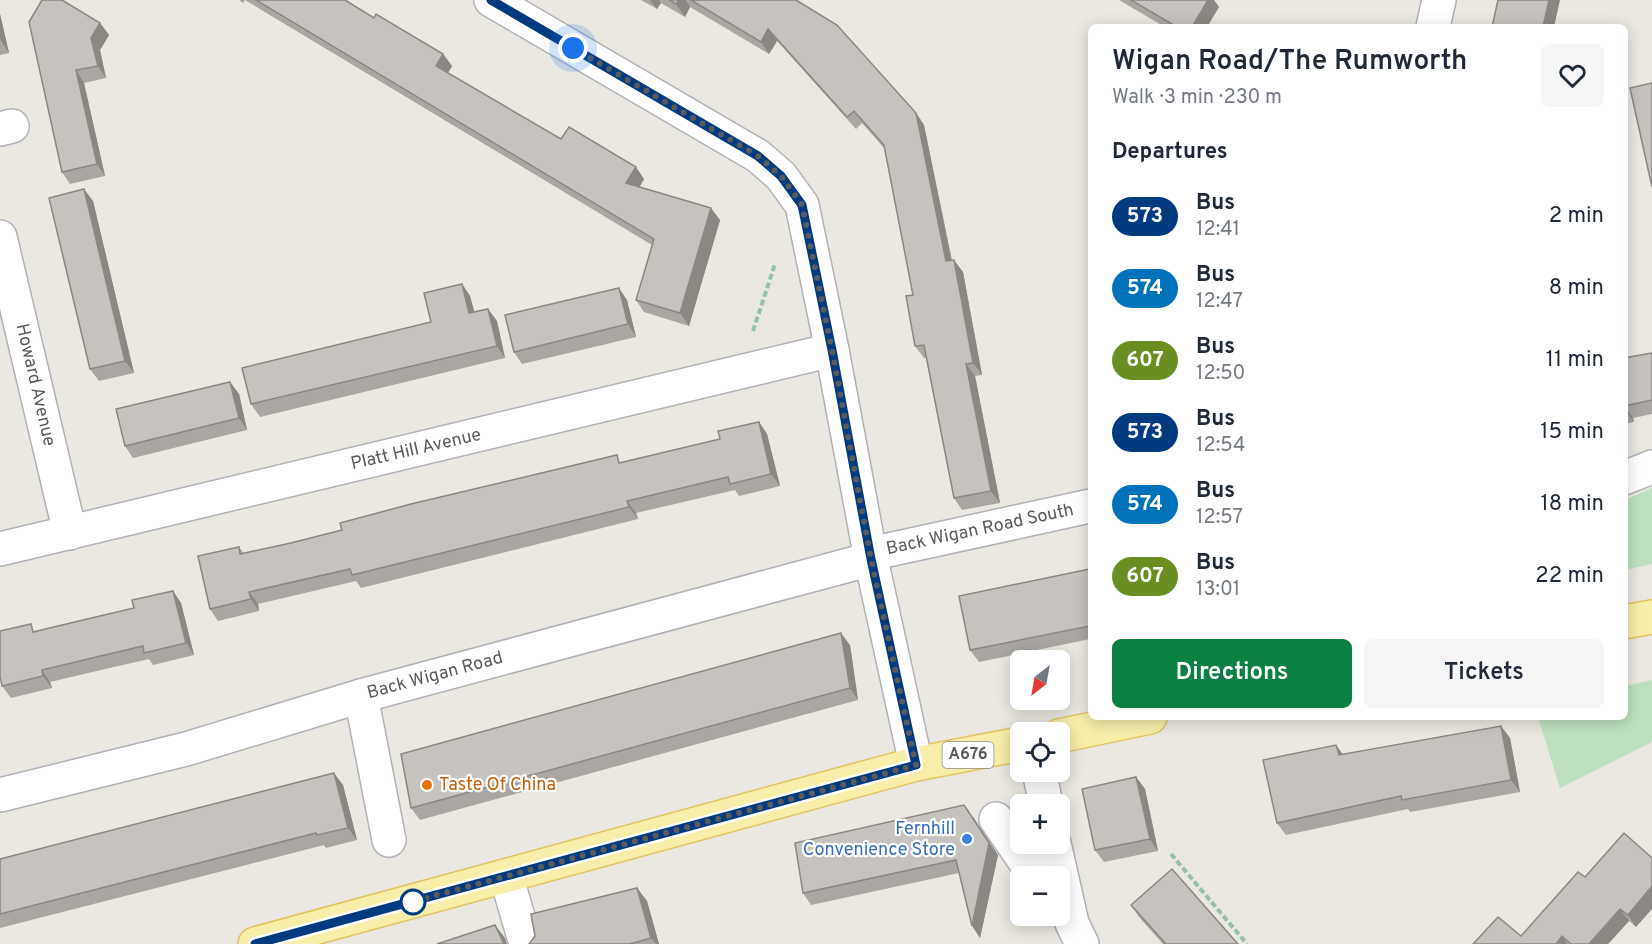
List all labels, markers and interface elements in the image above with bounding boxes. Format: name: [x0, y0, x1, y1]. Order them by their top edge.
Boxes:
your location: [558, 33, 588, 63]
text: Wigan Road/The Rumworth: [1112, 44, 1467, 80]
button: heart: [1541, 44, 1604, 107]
text: Walk · 3 min · 230 m: [1112, 85, 1282, 111]
text: Departures: [1112, 139, 1228, 166]
text: Bus: [1196, 190, 1235, 217]
text: 573: [1127, 203, 1163, 230]
text: 2 min: [1549, 203, 1604, 230]
text: 12:41: [1196, 217, 1240, 243]
text: Bus: [1196, 262, 1235, 289]
text: 574: [1127, 275, 1163, 302]
text: 8 min: [1549, 275, 1604, 302]
text: 12:47: [1196, 289, 1243, 315]
street label: Howard Avenue: [10, 321, 60, 449]
text: Bus: [1196, 334, 1235, 361]
text: 607: [1126, 347, 1164, 374]
text: 11 min: [1546, 347, 1604, 374]
text: 12:50: [1196, 361, 1245, 387]
text: Bus: [1196, 406, 1235, 433]
text: 573: [1127, 419, 1163, 446]
text: 15 min: [1540, 419, 1604, 446]
street label: Platt Hill Avenue: [349, 424, 483, 476]
text: 12:54: [1196, 433, 1245, 459]
text: Bus: [1196, 478, 1235, 505]
text: 574: [1127, 491, 1163, 518]
text: 18 min: [1541, 491, 1604, 518]
street label: Back Wigan Road South: [884, 499, 1076, 561]
text: 12:57: [1196, 505, 1243, 531]
text: Bus: [1196, 550, 1235, 577]
text: 607: [1126, 563, 1164, 590]
text: 22 min: [1535, 563, 1604, 590]
text: 13:01: [1196, 577, 1240, 603]
button: Directions: [1112, 639, 1352, 708]
button: Tickets: [1364, 639, 1604, 708]
street label: Back Wigan Road: [364, 647, 506, 705]
north arrow: [1010, 650, 1070, 710]
map controls: [1010, 650, 1070, 926]
button: locate: [1010, 722, 1070, 782]
road number: A676: [942, 742, 994, 768]
place label: Taste Of China: [439, 774, 556, 797]
marker: Taste Of China: [420, 778, 434, 792]
button: +: [1010, 794, 1070, 854]
place label: Fernhill Convenience Store: [803, 818, 955, 862]
marker: Fernhill Convenience Store: [960, 832, 974, 846]
button: −: [1010, 866, 1070, 926]
unlabelled marker: [400, 889, 426, 915]

